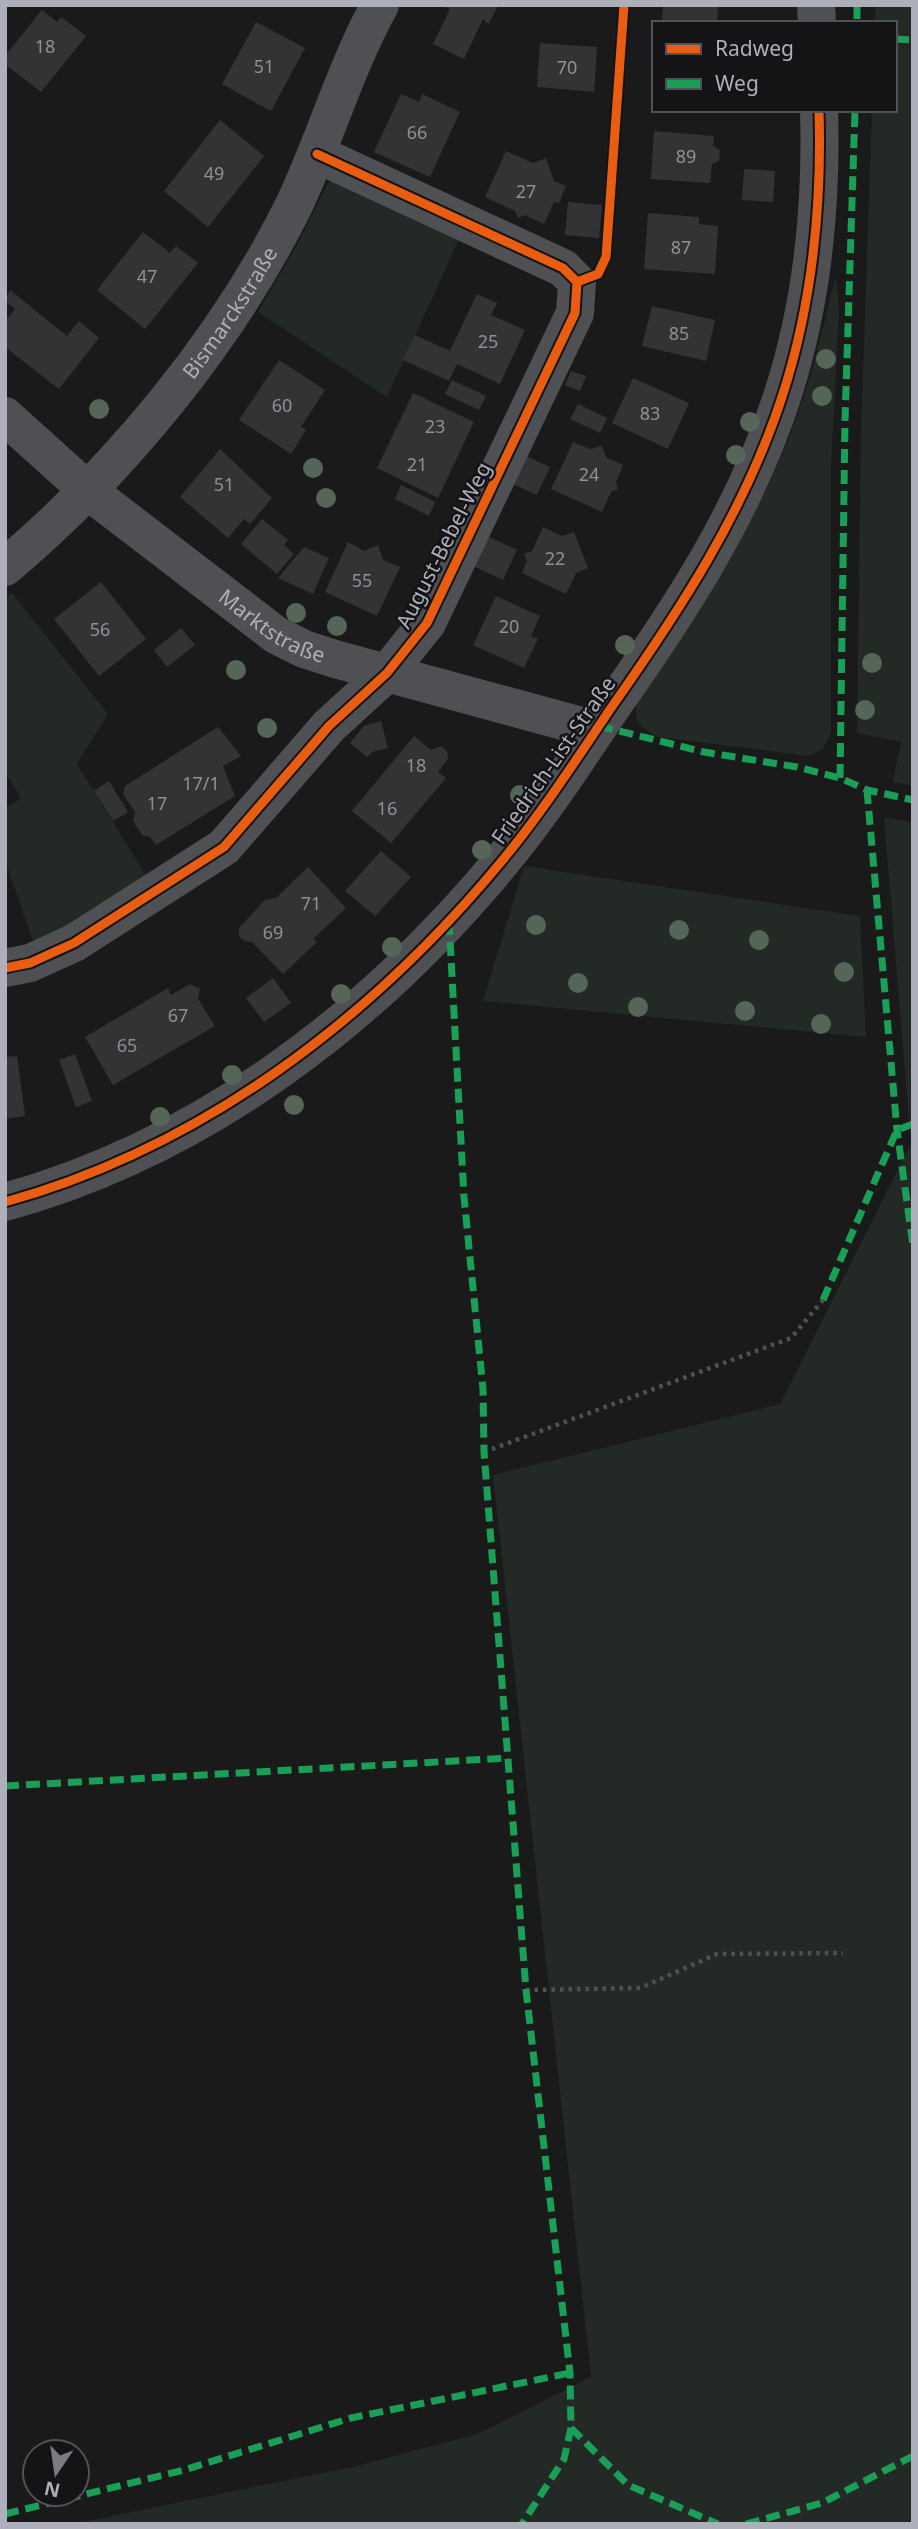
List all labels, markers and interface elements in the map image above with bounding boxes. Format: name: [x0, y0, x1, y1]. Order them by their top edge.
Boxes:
legend: [652, 21, 897, 112]
house number: 18: [35, 34, 55, 58]
text: Radweg: [715, 34, 794, 62]
house number: 51: [254, 54, 274, 78]
house number: 70: [557, 55, 577, 79]
text: Weg: [715, 69, 759, 97]
house number: 66: [407, 120, 427, 144]
house number: 89: [676, 144, 696, 168]
house number: 49: [204, 161, 224, 185]
house number: 27: [516, 179, 536, 203]
house number: 87: [671, 235, 691, 259]
street label: Bismarckstraße: [176, 241, 283, 384]
house number: 47: [137, 264, 157, 288]
house number: 85: [669, 321, 689, 345]
house number: 25: [478, 329, 498, 353]
house number: 60: [272, 393, 292, 417]
house number: 83: [640, 401, 660, 425]
house number: 23: [425, 414, 445, 438]
house number: 21: [407, 452, 427, 476]
street label: August-Bebel-Weg: [389, 457, 497, 633]
house number: 24: [579, 462, 599, 486]
house number: 51: [214, 472, 234, 496]
house number: 22: [545, 546, 565, 570]
house number: 55: [352, 568, 372, 592]
street label: Marktstraße: [213, 582, 329, 669]
house number: 20: [499, 614, 519, 638]
house number: 56: [90, 617, 110, 641]
street label: Friedrich-List-Straße: [485, 671, 621, 849]
house number: 18: [406, 753, 426, 777]
house number: 17/1: [182, 771, 220, 795]
house number: 17: [147, 791, 167, 815]
house number: 16: [377, 796, 397, 820]
house number: 71: [301, 891, 321, 915]
house number: 69: [263, 920, 283, 944]
house number: 67: [168, 1003, 188, 1027]
house number: 65: [117, 1033, 137, 1057]
north arrow: [21, 2438, 91, 2508]
text: N: [42, 2475, 63, 2504]

